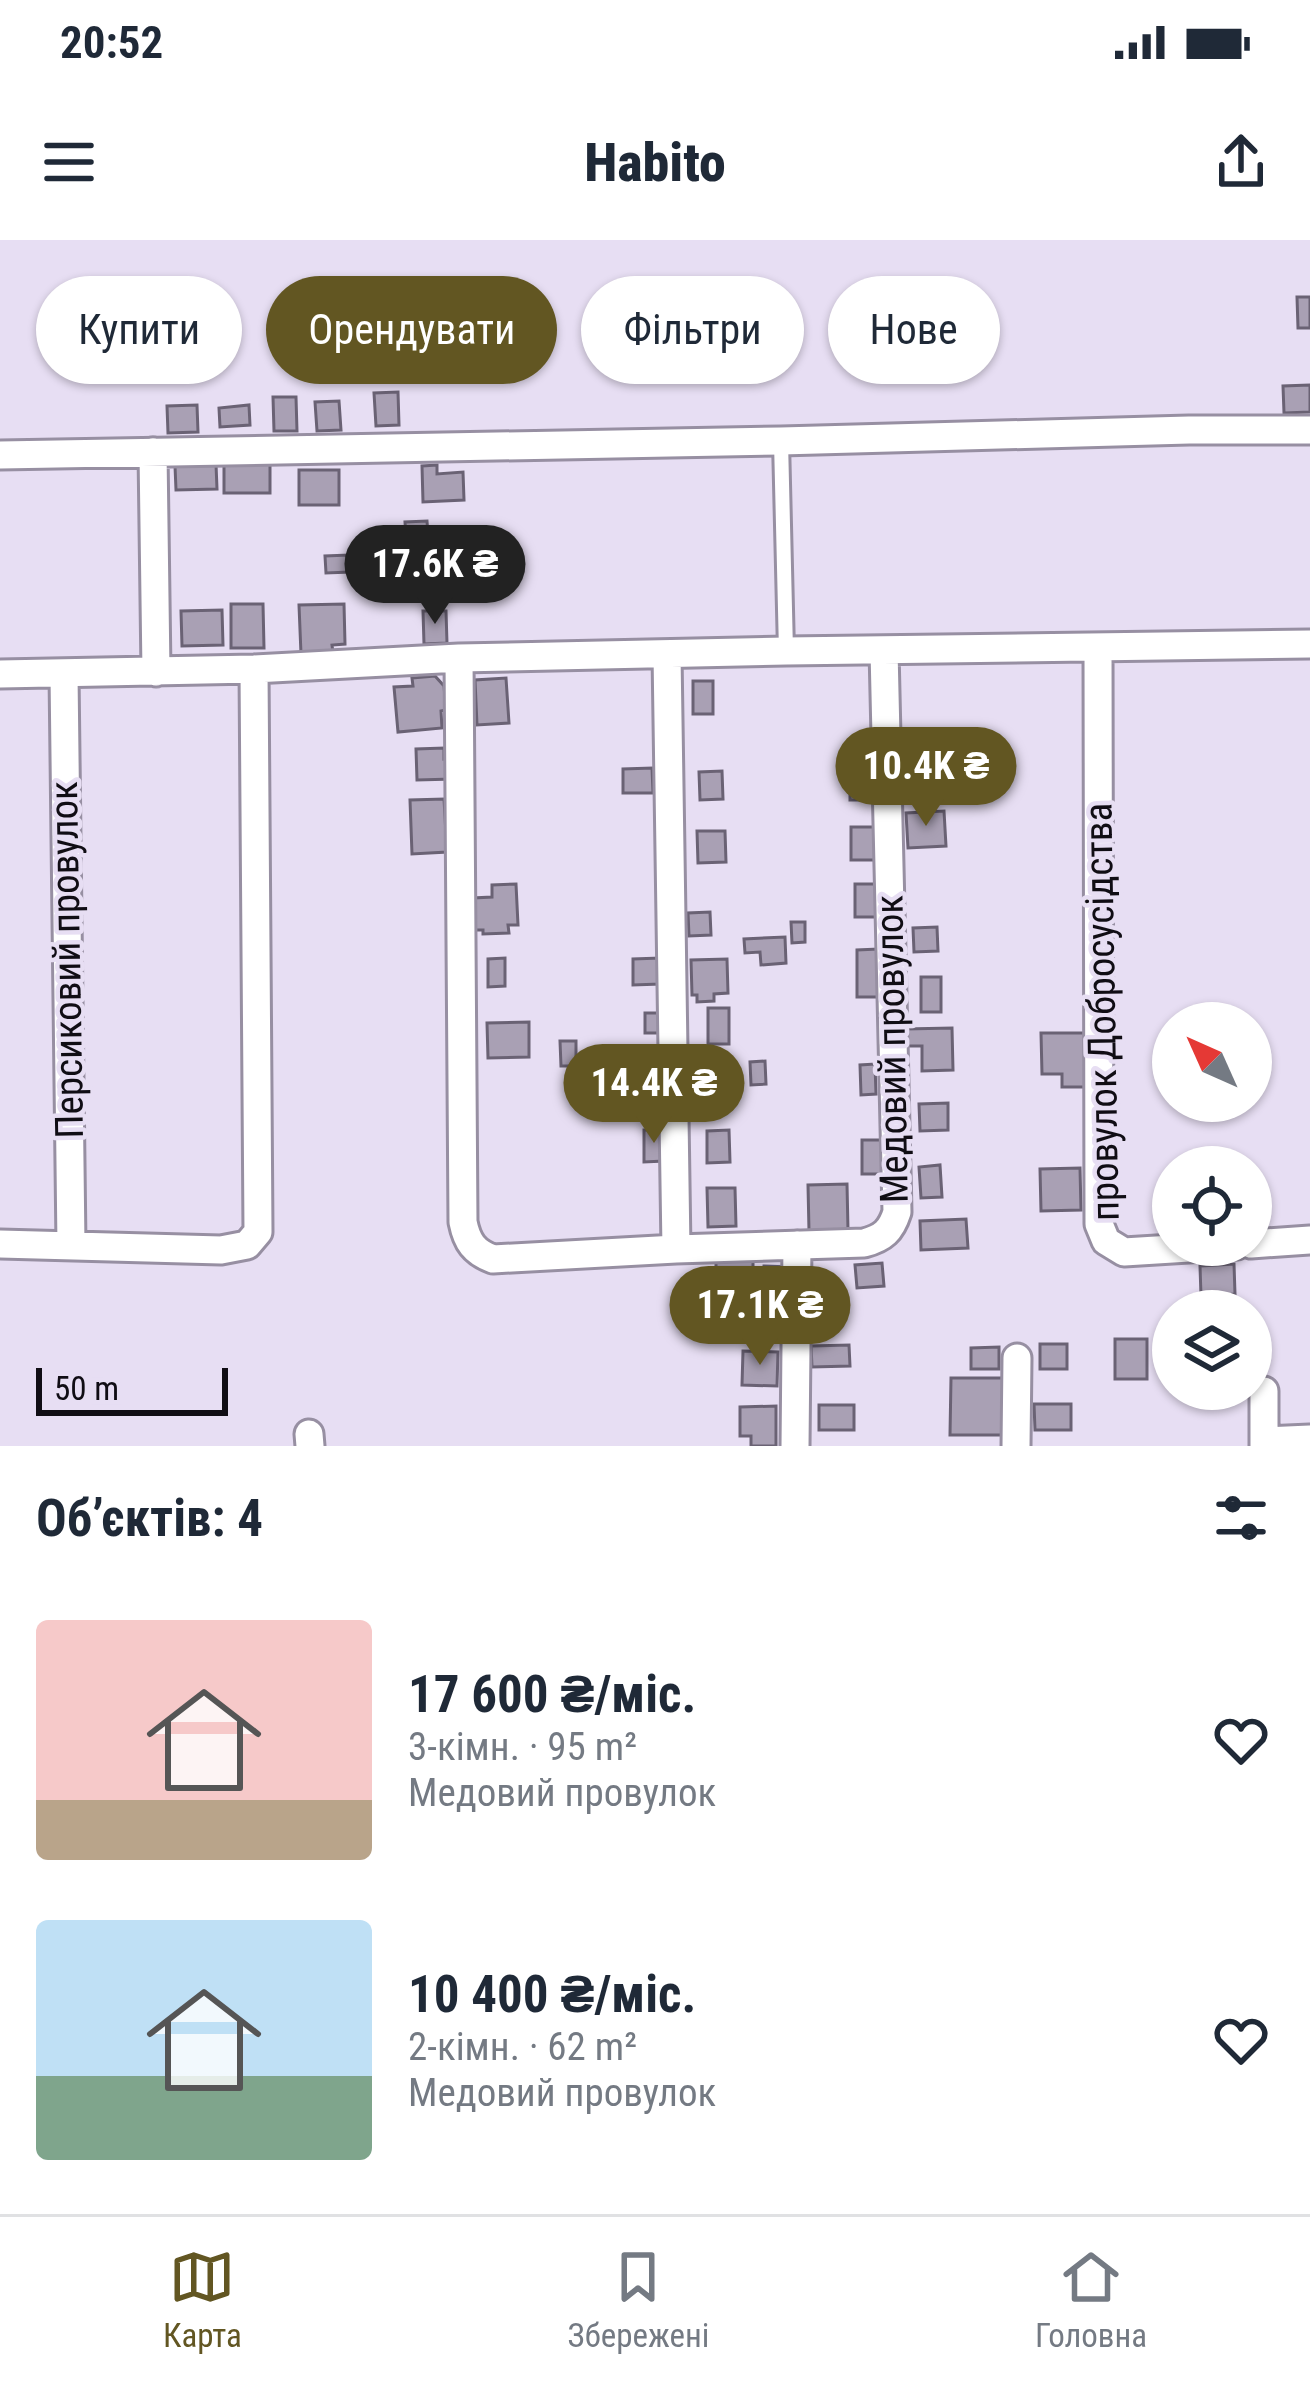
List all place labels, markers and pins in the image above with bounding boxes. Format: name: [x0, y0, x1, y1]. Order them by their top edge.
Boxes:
pin: 17.6K ₴: [324, 525, 546, 627]
pin: 10.4K ₴: [815, 727, 1037, 829]
pin: 14.4K ₴: [543, 1044, 765, 1146]
pin: 17.1K ₴: [649, 1266, 871, 1368]

